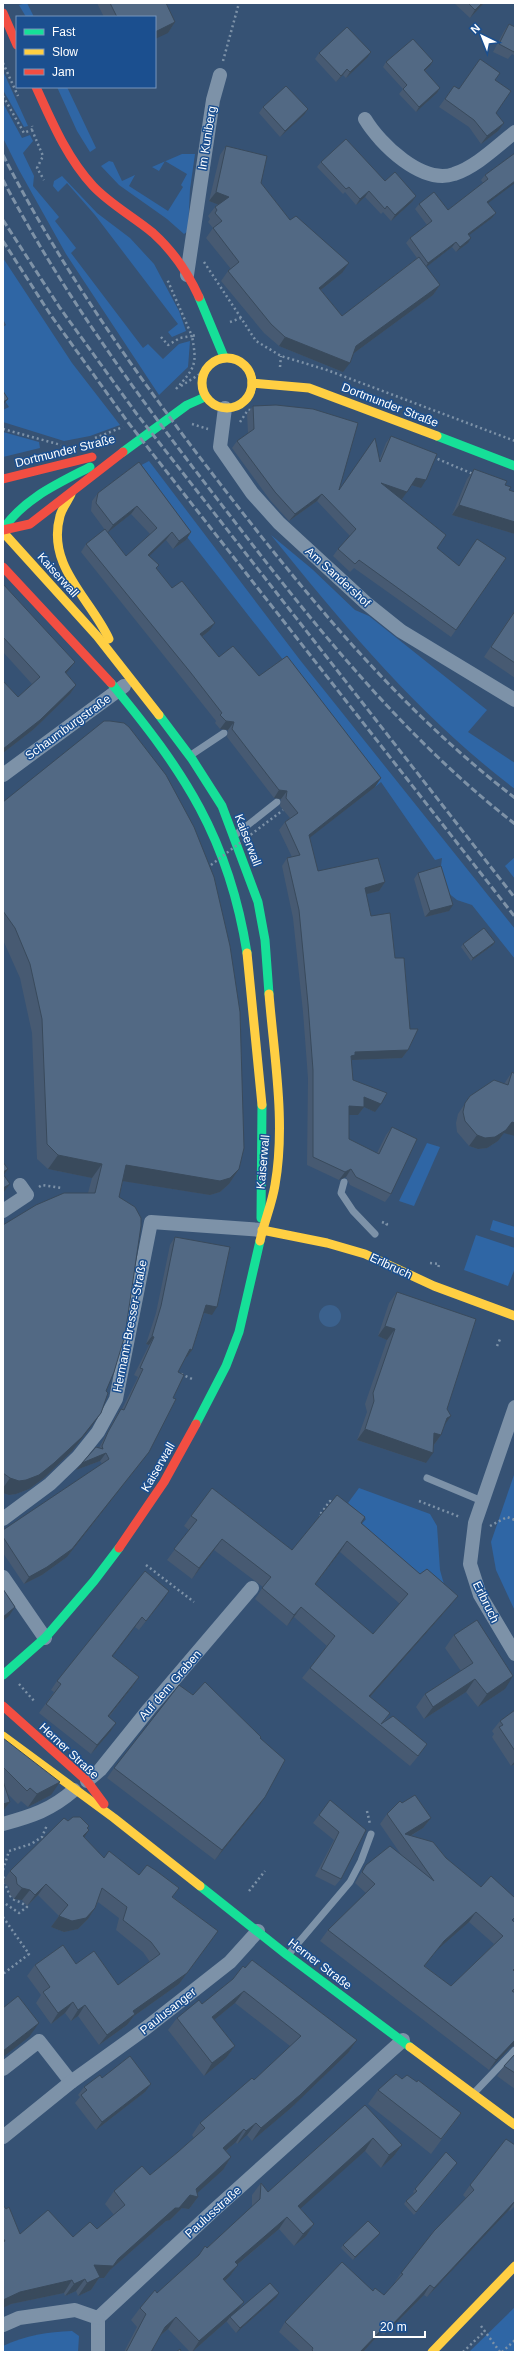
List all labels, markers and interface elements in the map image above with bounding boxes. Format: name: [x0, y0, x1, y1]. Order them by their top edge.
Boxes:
legend: [16, 16, 156, 88]
north arrow: [462, 16, 502, 56]
text: N: [468, 22, 482, 36]
text: Fast: [52, 25, 76, 39]
text: Slow: [52, 45, 78, 59]
text: Jam: [52, 65, 75, 79]
street label: Im Kuniberg: [195, 105, 219, 171]
street label: Dortmunder Straße: [340, 380, 441, 430]
street label: Dortmunder Straße: [13, 432, 117, 470]
street label: Am Sandershof: [303, 544, 374, 610]
street label: Kaiserwall: [35, 550, 81, 600]
street label: Schaumburgstraße: [23, 691, 114, 763]
street label: Kaiserwall: [232, 812, 264, 868]
street label: Kaiserwall: [254, 1134, 272, 1190]
street label: Erlbruch: [368, 1250, 414, 1282]
street label: Hermann-Bresser-Straße: [110, 1258, 150, 1393]
street label: Kaiserwall: [138, 1440, 178, 1494]
street label: Erlbruch: [470, 1579, 502, 1625]
street label: Auf dem Graben: [136, 1647, 204, 1723]
street label: Herner Straße: [36, 1720, 102, 1782]
street label: Herner Straße: [285, 1936, 355, 1993]
street label: Paulusanger: [137, 1985, 199, 2037]
street label: Paulusstraße: [182, 2183, 244, 2241]
scale bar: [374, 2313, 425, 2339]
text: 20 m: [380, 2320, 407, 2334]

